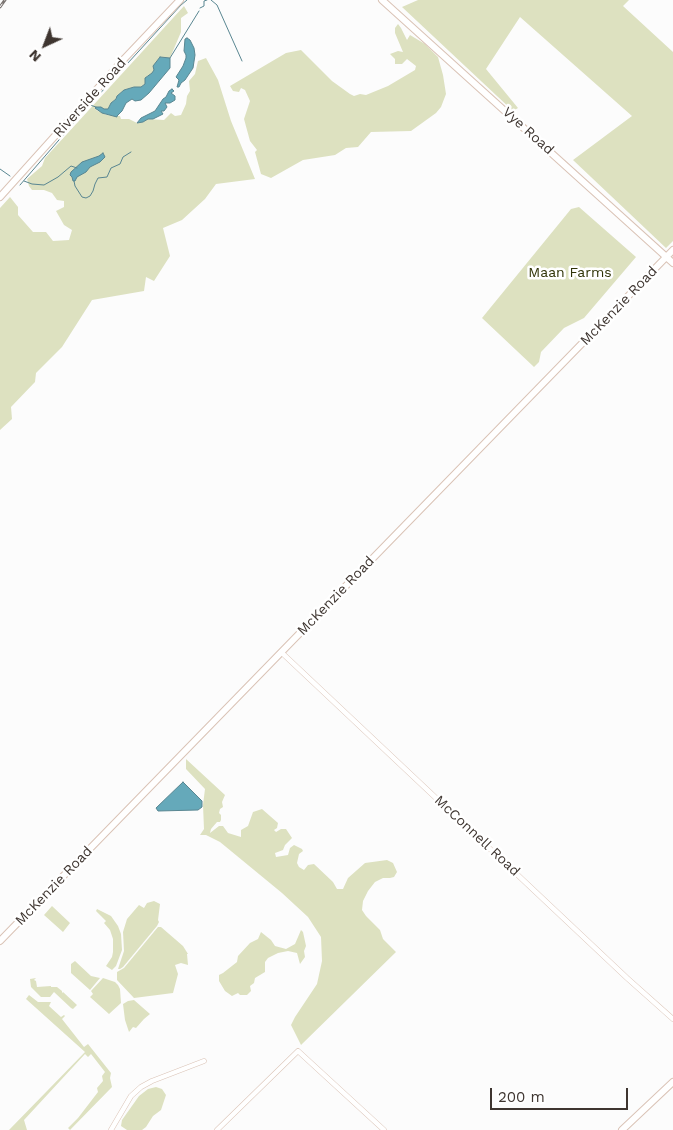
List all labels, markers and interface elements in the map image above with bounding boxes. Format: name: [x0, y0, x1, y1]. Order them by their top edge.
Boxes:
north arrow: [20, 20, 70, 70]
text: N: [26, 47, 44, 65]
street label: Riverside Road: [50, 55, 130, 141]
street label: Vye Road: [499, 104, 557, 158]
street label: McKenzie Road: [577, 263, 661, 349]
park label: Maan Farms: [528, 265, 612, 281]
street label: McKenzie Road: [294, 553, 378, 639]
street label: McConnell Road: [431, 792, 523, 880]
street label: McKenzie Road: [12, 843, 96, 929]
scale bar: [493, 1078, 630, 1110]
text: 200 m: [498, 1088, 545, 1106]

